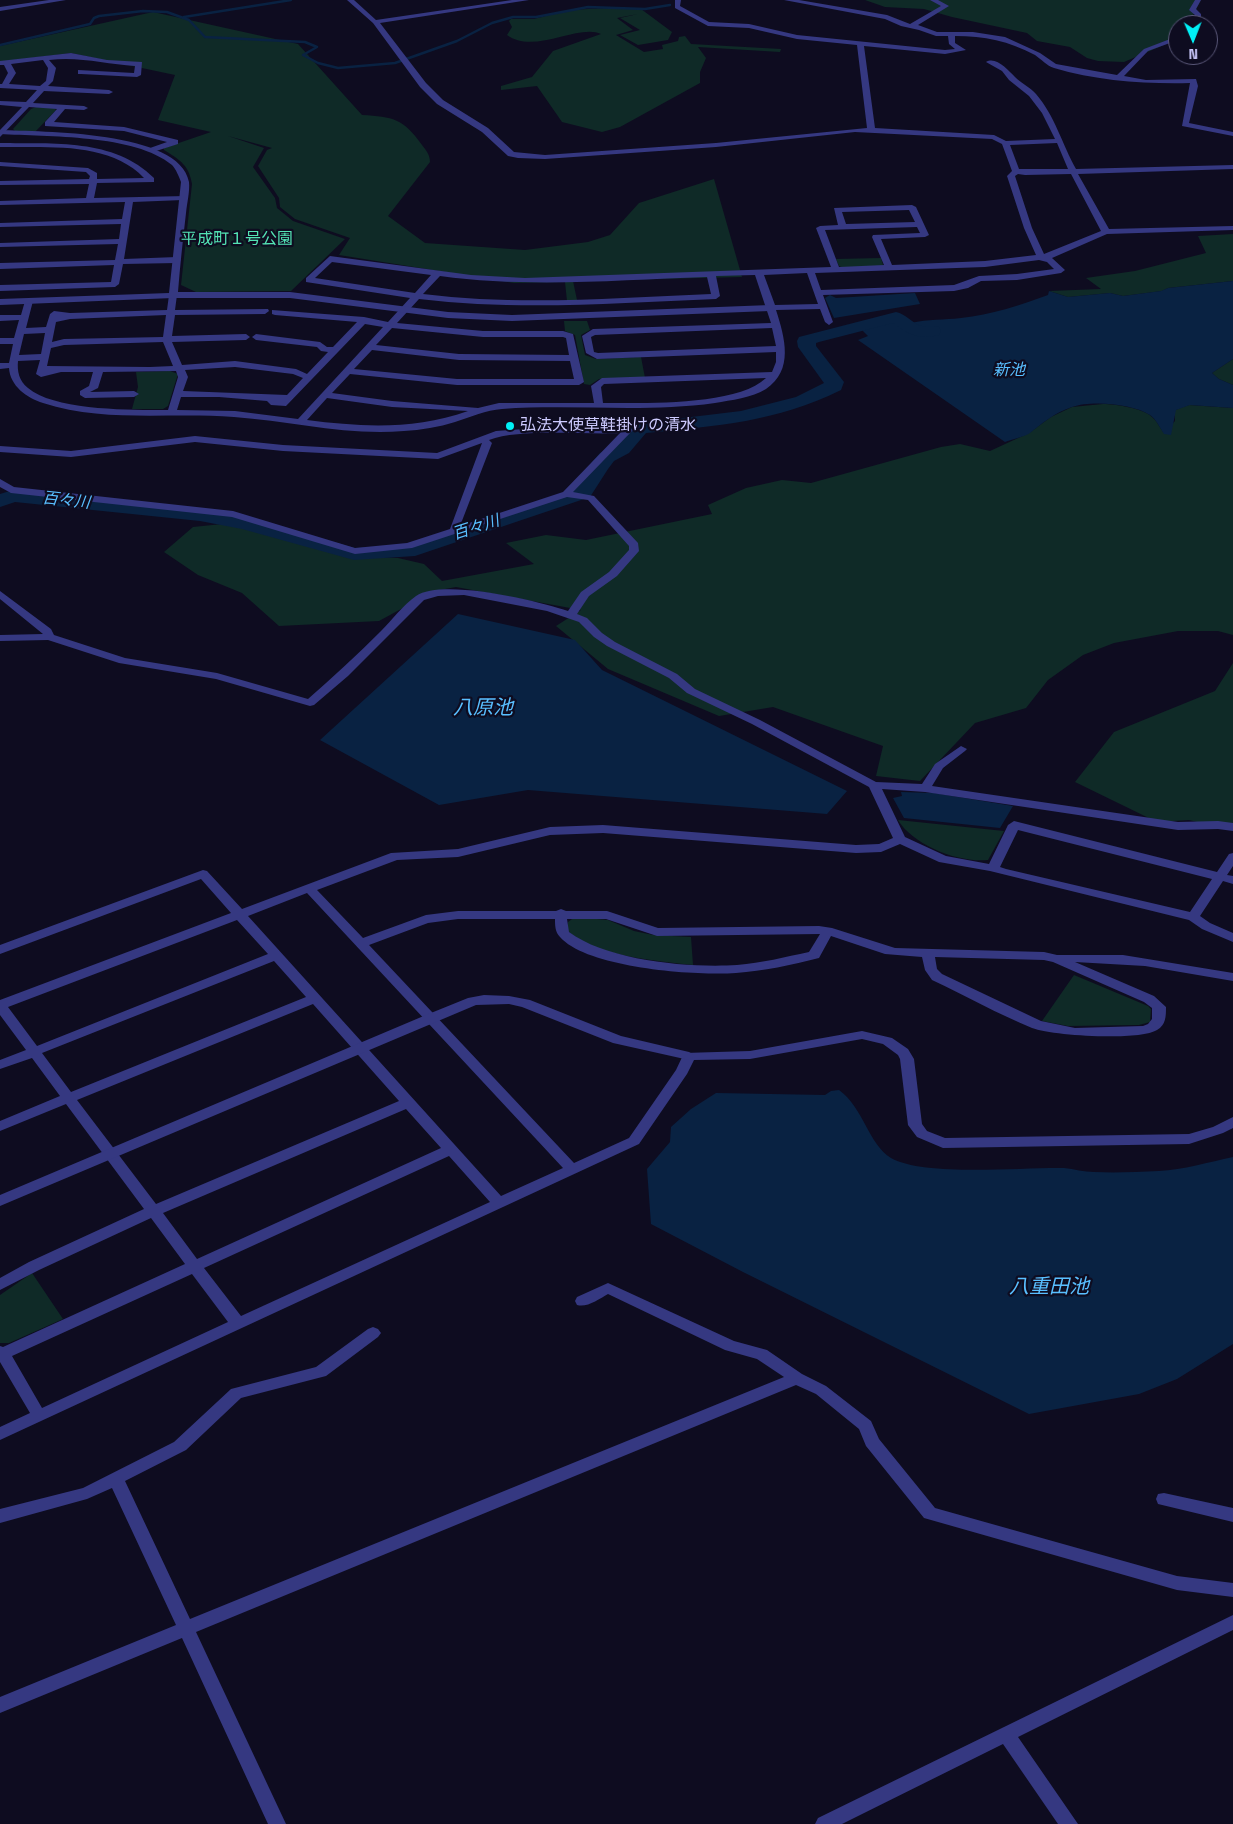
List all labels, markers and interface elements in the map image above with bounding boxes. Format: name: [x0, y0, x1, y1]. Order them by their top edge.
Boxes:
north arrow: [1168, 15, 1218, 65]
text: N: [1188, 45, 1198, 63]
park label: 平成町１号公園: [181, 230, 293, 250]
water label: 新池: [993, 361, 1025, 381]
place label: 弘法大使草鞋掛けの清水: [520, 416, 696, 436]
marker: 弘法大使草鞋掛けの清水: [504, 420, 516, 432]
water label: 百々川: [41, 489, 91, 513]
water label: 百々川: [450, 511, 502, 545]
water label: 八原池: [453, 697, 513, 721]
water label: 八重田池: [1009, 1276, 1089, 1300]

